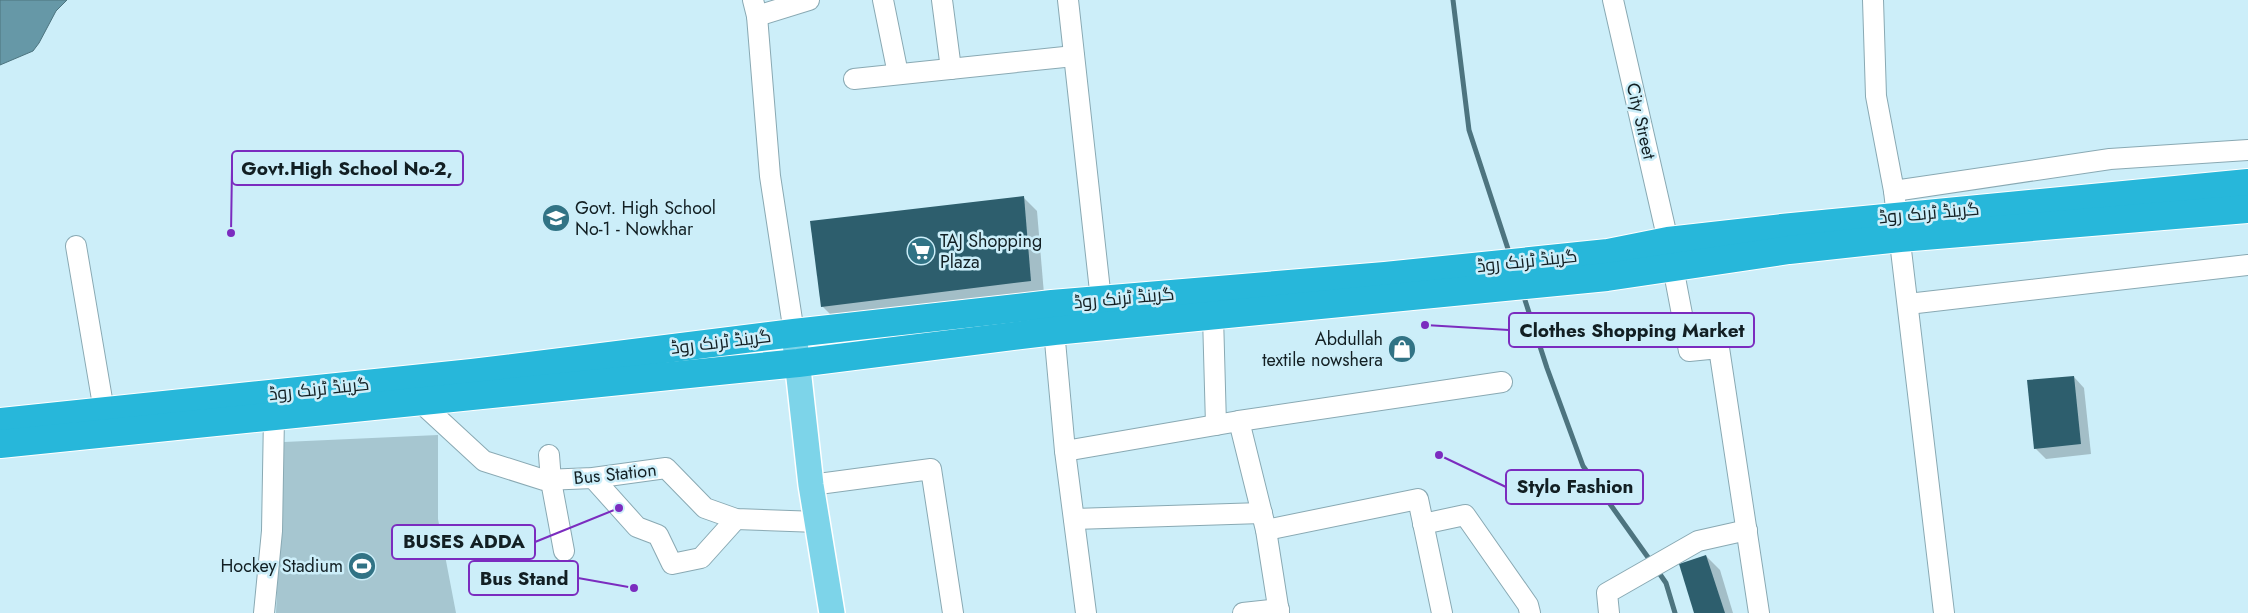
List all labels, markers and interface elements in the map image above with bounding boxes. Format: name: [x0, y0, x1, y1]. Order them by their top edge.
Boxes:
street label: City Street: [1620, 80, 1663, 162]
callout: Govt.High School No-2,: [232, 151, 463, 185]
text: Govt.High School No-2,: [241, 155, 453, 182]
place label: Govt. High School No-1 - Nowkhar: [575, 195, 716, 242]
street label: گرینڈ ٹرنک روڈ: [1878, 196, 1980, 230]
school or university icon: Govt. High School No-1 - Nowkhar: [541, 203, 571, 233]
place label: TAJ Shopping Plaza: [940, 228, 1042, 275]
supermarket icon: TAJ Shopping Plaza: [906, 236, 936, 266]
street label: گرینڈ ٹرنک روڈ: [1475, 243, 1579, 279]
street label: گرینڈ ٹرنک روڈ: [1073, 281, 1175, 315]
callout: Clothes Shopping Market: [1509, 313, 1754, 347]
text: Clothes Shopping Market: [1519, 317, 1745, 344]
street label: گرینڈ ٹرنک روڈ: [669, 323, 773, 361]
place label: Abdullah textile nowshera: [1262, 326, 1383, 373]
shop icon: Abdullah textile nowshera: [1387, 334, 1417, 364]
street label: گرینڈ ٹرنک روڈ: [267, 371, 371, 407]
street label: Bus Station: [572, 457, 658, 491]
callout: Stylo Fashion: [1506, 470, 1643, 504]
text: Stylo Fashion: [1517, 473, 1633, 500]
callout: BUSES ADDA: [392, 525, 535, 559]
text: BUSES ADDA: [403, 528, 525, 555]
sports icon: Hockey Stadium: [347, 551, 377, 581]
place label: Hockey Stadium: [220, 553, 343, 579]
callout: Bus Stand: [469, 561, 578, 595]
text: Bus Stand: [480, 565, 568, 592]

